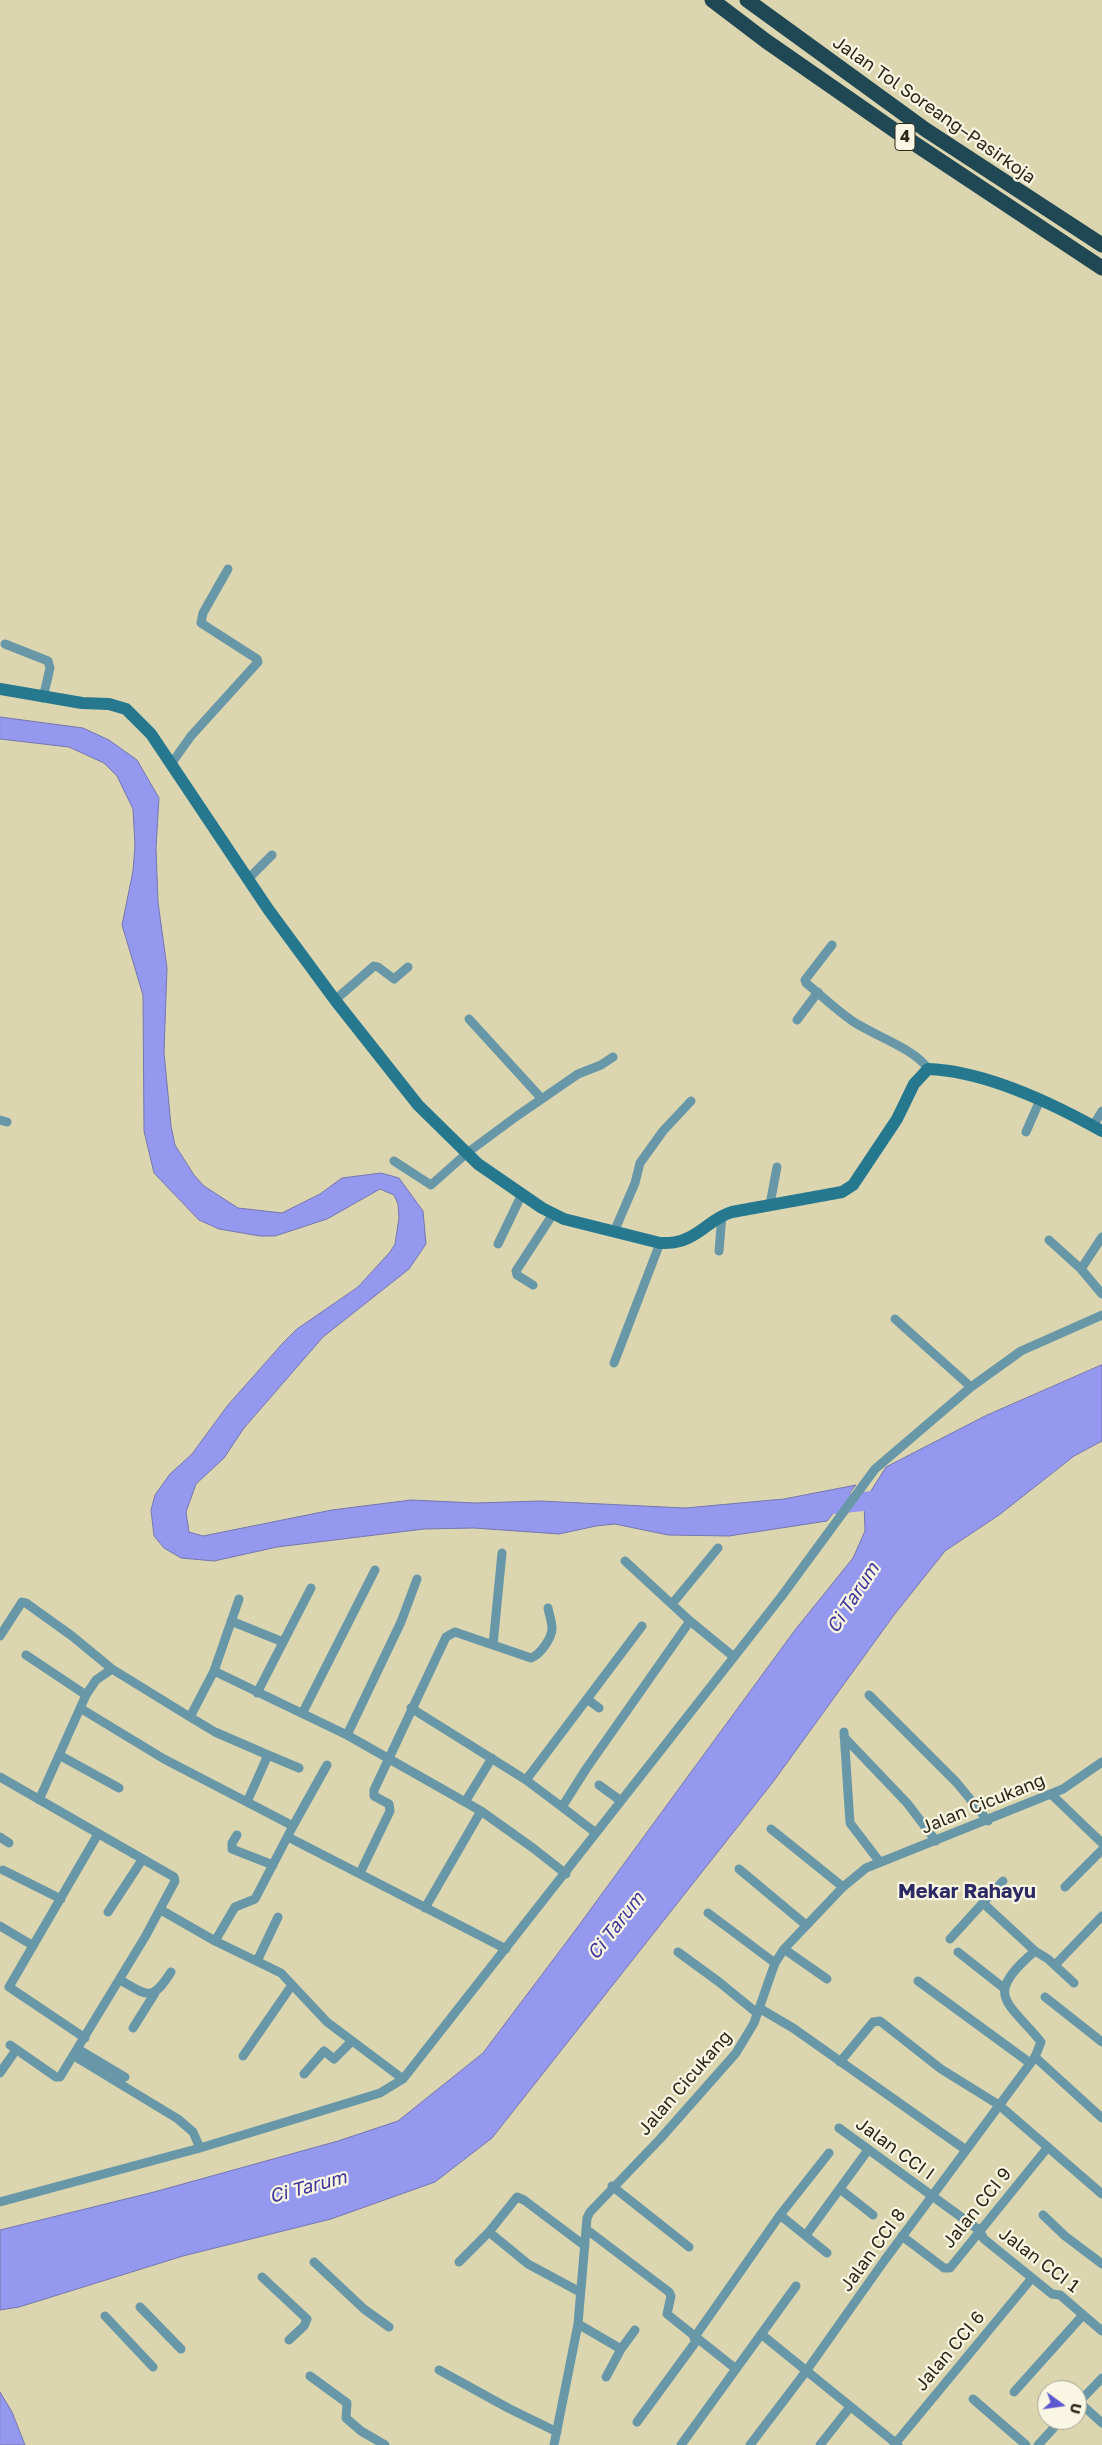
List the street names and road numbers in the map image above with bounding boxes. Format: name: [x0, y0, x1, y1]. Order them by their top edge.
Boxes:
street label: Jalan Tol Soreang–Pasirkoja: [828, 32, 1040, 188]
road number: 4: [895, 124, 915, 150]
street label: Jalan Cicukang: [918, 1769, 1048, 1839]
street label: Jalan Cicukang: [634, 2026, 736, 2140]
street label: Jalan CCI I: [851, 2113, 939, 2185]
street label: Jalan CCI 9: [938, 2163, 1016, 2253]
street label: Jalan CCI 8: [836, 2204, 910, 2296]
street label: Jalan CCI 1: [995, 2223, 1083, 2297]
street label: Jalan CCI 6: [910, 2307, 990, 2395]

